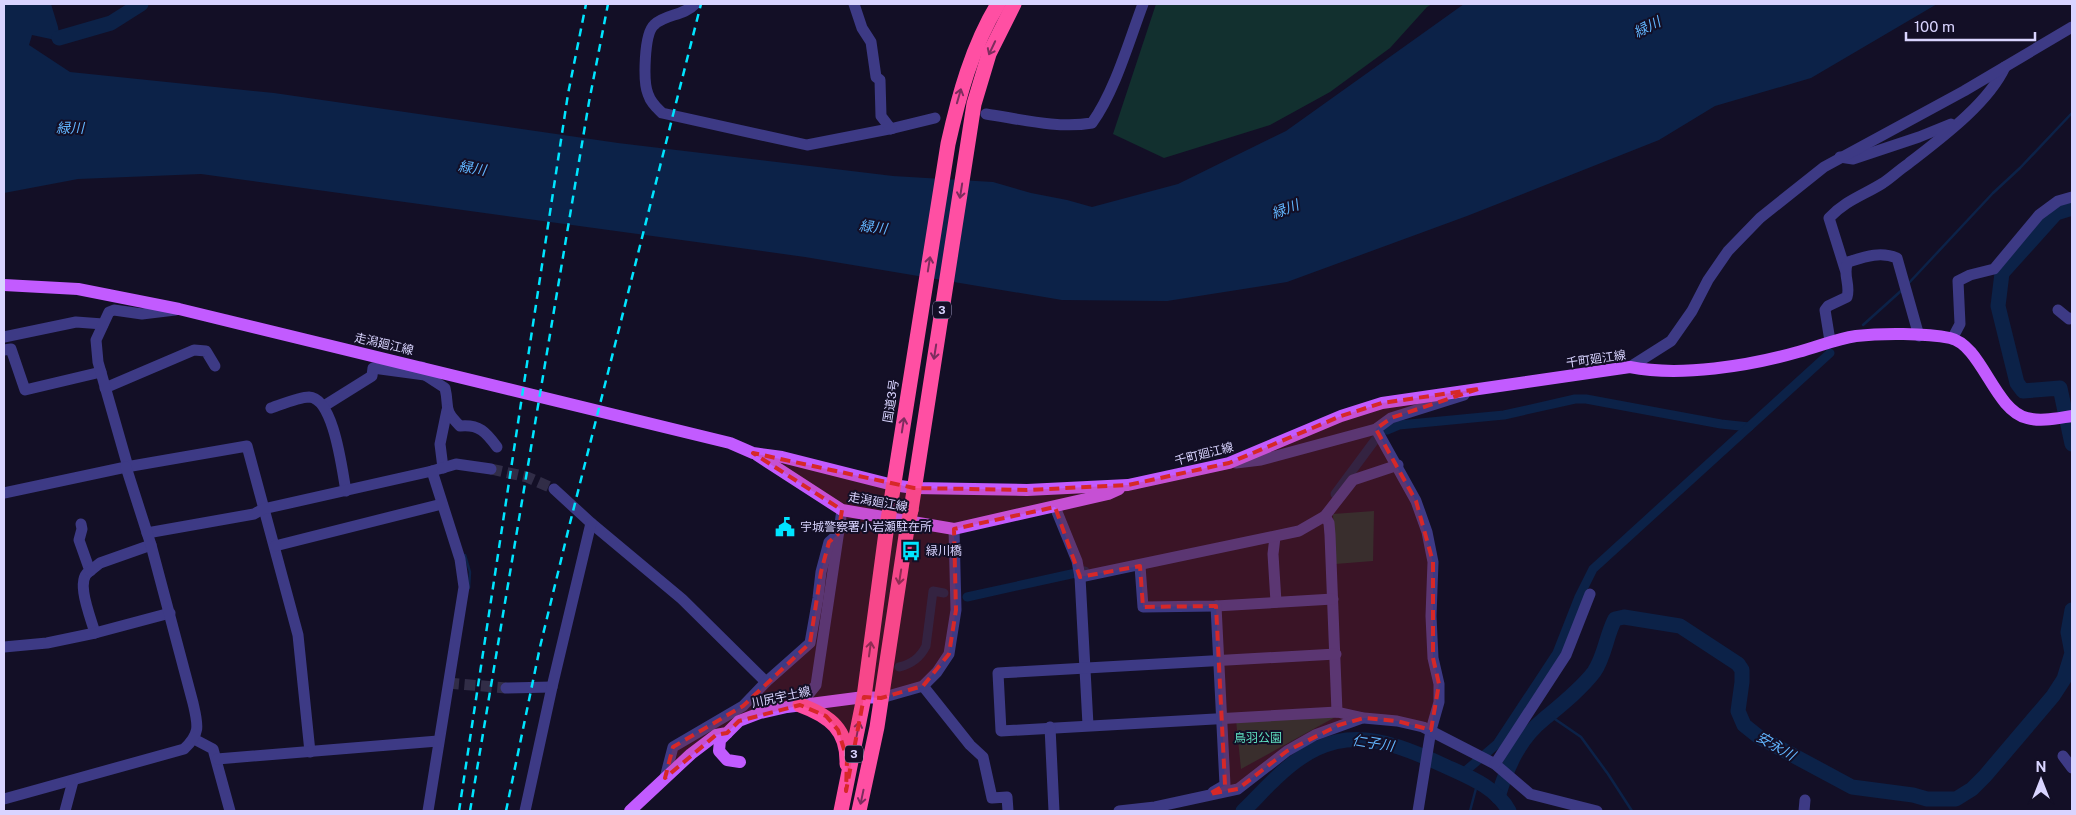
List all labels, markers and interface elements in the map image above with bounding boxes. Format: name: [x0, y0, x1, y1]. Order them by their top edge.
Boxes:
scale bar: [1906, 10, 2035, 42]
water label: 緑川: [1631, 13, 1665, 40]
text: 100 m: [1914, 18, 1955, 35]
one-way arrow: [987, 40, 997, 55]
one-way arrow: [955, 89, 964, 105]
water label: 緑川: [56, 120, 86, 136]
water label: 緑川: [457, 158, 489, 178]
one-way arrow: [955, 183, 965, 199]
water label: 緑川: [1269, 196, 1303, 221]
water label: 緑川: [858, 217, 890, 237]
one-way arrow: [924, 257, 934, 273]
road number: 3: [933, 302, 951, 318]
street label: 走潟廻江線: [353, 330, 415, 358]
one-way arrow: [930, 344, 940, 360]
street label: 千町廻江線: [1565, 348, 1627, 370]
street label: 国道3号: [881, 378, 901, 424]
one-way arrow: [898, 417, 908, 433]
street label: 千町廻江線: [1173, 440, 1235, 468]
street label: 走潟廻江線: [847, 490, 909, 514]
public building icon: 宇城警察署小岩瀬駐在所: [774, 516, 796, 538]
place label: 宇城警察署小岩瀬駐在所: [800, 520, 932, 534]
bus stop icon: 緑川橋: [900, 540, 922, 562]
place label: 緑川橋: [926, 544, 962, 558]
one-way arrow: [895, 569, 905, 585]
one-way arrow: [866, 641, 876, 657]
street label: 川尻宇土線: [750, 684, 812, 710]
one-way arrow: [854, 722, 864, 738]
water label: 安永川: [1754, 729, 1800, 764]
park label: 鳥羽公園: [1234, 731, 1282, 745]
water label: 仁子川: [1351, 732, 1397, 754]
road number: 3: [845, 746, 863, 762]
north arrow: [2016, 755, 2066, 805]
text: N: [2036, 759, 2046, 775]
one-way arrow: [857, 789, 866, 805]

